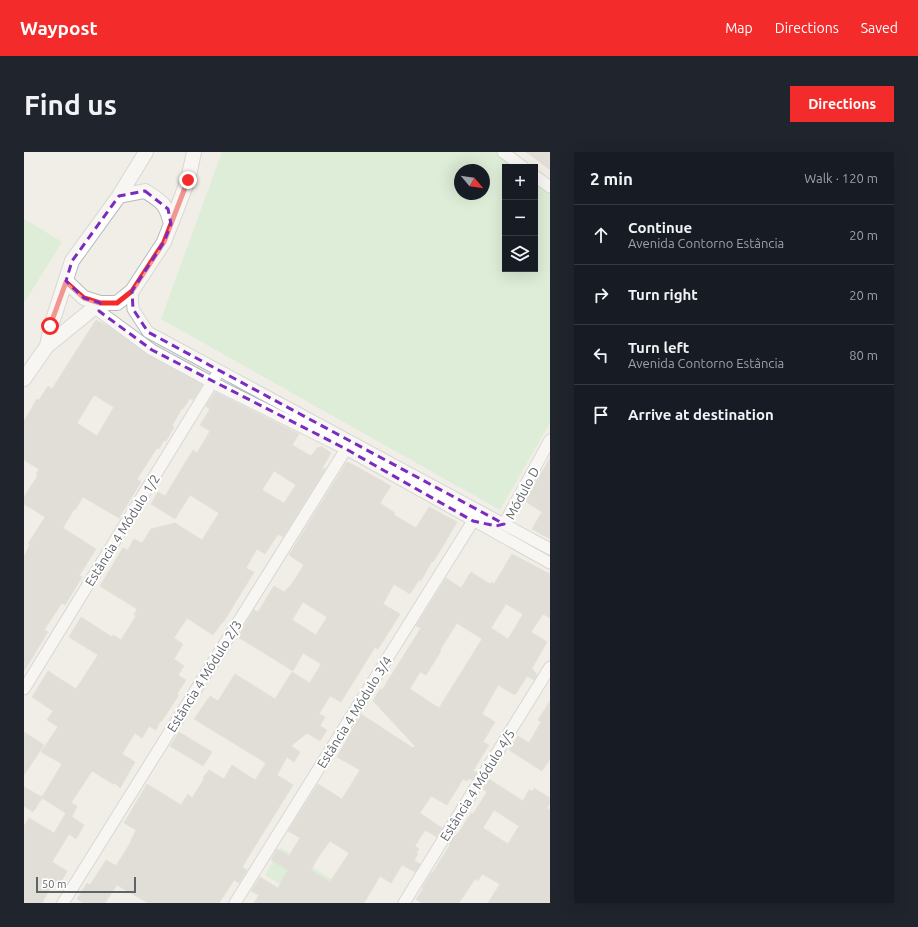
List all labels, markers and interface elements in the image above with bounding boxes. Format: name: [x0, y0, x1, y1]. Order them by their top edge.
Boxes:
text: Waypost: [20, 17, 98, 39]
text: Map: [725, 20, 753, 36]
text: Directions: [775, 20, 839, 36]
text: Saved: [861, 20, 898, 36]
button: Directions: [790, 86, 894, 122]
text: Find us: [24, 89, 117, 120]
north arrow: [454, 164, 490, 200]
map controls: [502, 164, 538, 272]
button: +: [502, 164, 538, 200]
text: 2 min: [590, 169, 633, 188]
route end: [179, 171, 197, 189]
text: Walk · 120 m: [804, 171, 878, 185]
button: −: [502, 200, 538, 236]
text: Continue: [628, 219, 692, 236]
icon: ahead: [590, 224, 612, 246]
text: 20 m: [849, 228, 878, 242]
button: layers: [502, 236, 538, 272]
text: Avenida Contorno Estância: [628, 236, 784, 250]
icon: right: [590, 284, 612, 306]
text: Turn right: [628, 286, 698, 303]
text: 20 m: [849, 288, 878, 302]
route start: [41, 317, 59, 335]
text: Turn left: [628, 339, 689, 356]
icon: left: [590, 344, 612, 366]
text: 80 m: [849, 348, 878, 362]
text: Avenida Contorno Estância: [628, 356, 784, 370]
icon: arrive: [590, 404, 612, 426]
text: Arrive at destination: [628, 406, 774, 423]
street label: Módulo D: [502, 465, 542, 521]
street label: Estância 4 Módulo 1/2: [82, 472, 162, 588]
street label: Estância 4 Módulo 2/3: [164, 618, 244, 734]
street label: Estância 4 Módulo 3/4: [314, 654, 394, 770]
street label: Estância 4 Módulo 4/5: [437, 727, 517, 843]
scale bar: [36, 875, 136, 894]
text: 50 m: [42, 878, 66, 890]

